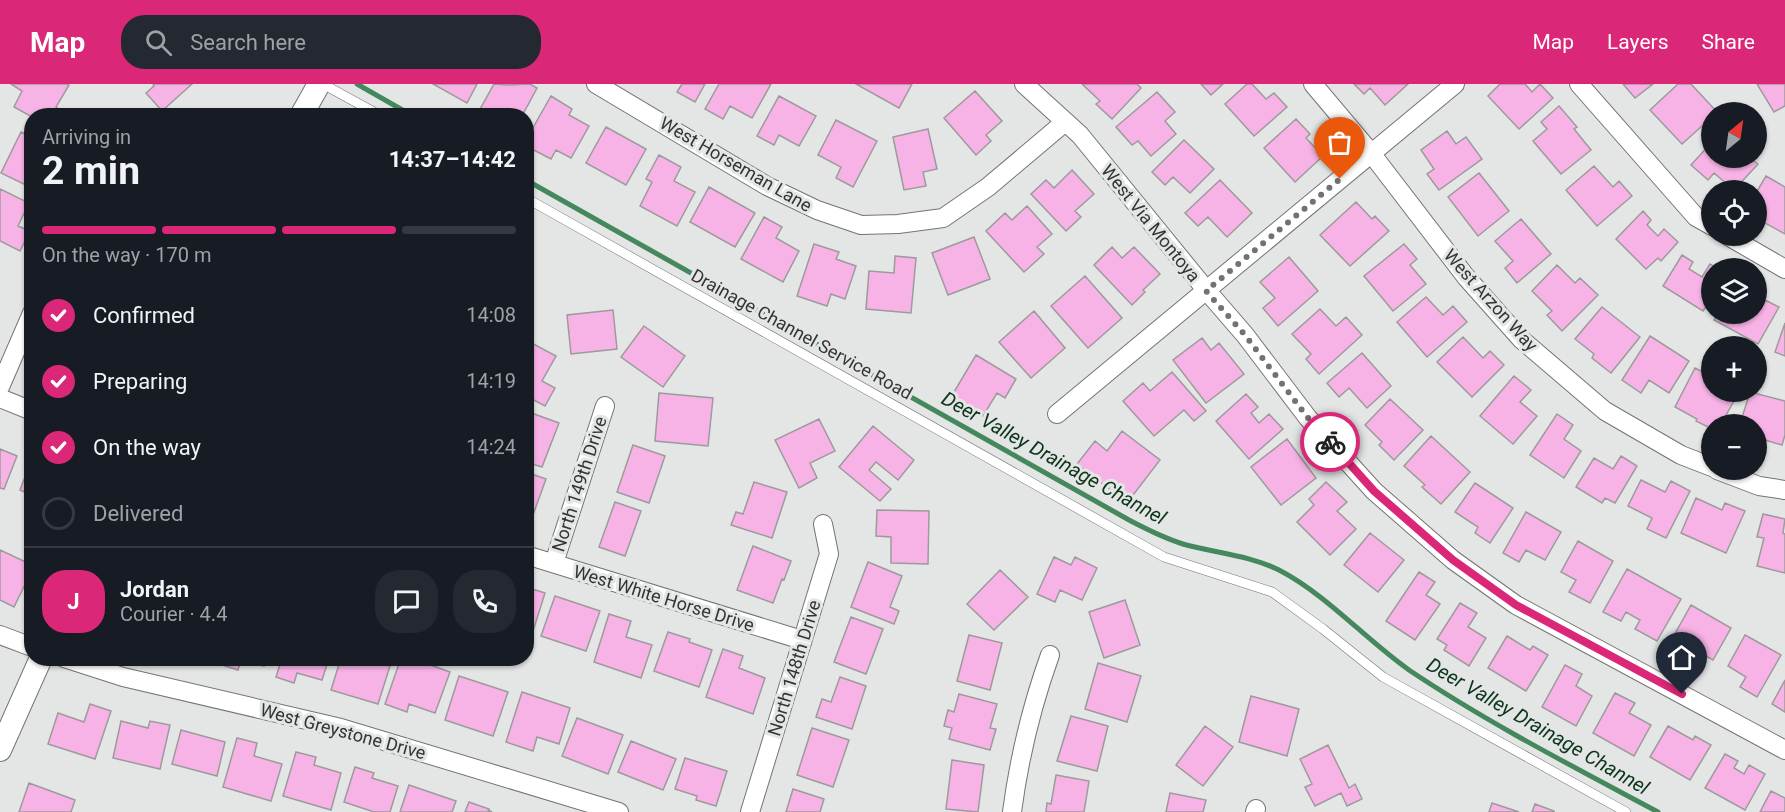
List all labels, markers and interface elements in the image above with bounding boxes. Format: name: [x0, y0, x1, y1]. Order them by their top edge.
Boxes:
search box: [121, 15, 541, 69]
text: Map: [30, 26, 85, 59]
icon: search: [142, 26, 175, 59]
text: Search here: [190, 30, 306, 55]
text: Map: [1532, 30, 1574, 54]
text: Layers: [1607, 30, 1668, 54]
text: Share: [1701, 30, 1755, 54]
north arrow: [1701, 102, 1767, 168]
map controls: [1701, 102, 1767, 480]
street label: West Horseman Lane: [656, 112, 816, 216]
pin: [1314, 117, 1365, 179]
text: Arriving in: [42, 125, 131, 149]
icon: bag: [1323, 126, 1356, 159]
text: 14:37–14:42: [389, 147, 516, 172]
text: 2 min: [42, 148, 140, 194]
street label: West Via Montoya: [1097, 160, 1205, 286]
button: locate: [1701, 180, 1767, 246]
text: On the way · 170 m: [42, 243, 211, 267]
street label: West Arzon Way: [1440, 245, 1543, 356]
button: layers: [1701, 258, 1767, 324]
street label: Drainage Channel Service Road: [688, 264, 916, 404]
icon: check: [42, 299, 75, 332]
text: Confirmed: [93, 303, 195, 328]
text: 14:08: [466, 303, 516, 327]
button: +: [1701, 336, 1767, 402]
icon: check: [42, 365, 75, 398]
text: Preparing: [93, 369, 187, 394]
text: 14:19: [466, 369, 516, 393]
water label: Deer Valley Drainage Channel: [938, 386, 1171, 530]
courier: [1300, 412, 1360, 472]
street label: North 149th Drive: [547, 414, 611, 554]
button: −: [1701, 414, 1767, 480]
icon: bike: [1314, 426, 1347, 459]
icon: check: [42, 431, 75, 464]
text: On the way: [93, 435, 201, 460]
text: 14:24: [466, 435, 516, 459]
text: Delivered: [93, 501, 183, 526]
street label: West White Horse Drive: [571, 560, 757, 636]
button: chat: [375, 570, 438, 633]
button: phone: [453, 570, 516, 633]
text: Jordan: [120, 577, 189, 602]
text: J: [67, 589, 80, 614]
street label: North 148th Drive: [763, 598, 825, 738]
text: Courier · 4.4: [120, 602, 227, 626]
pin: [1656, 632, 1707, 694]
icon: home: [1665, 641, 1698, 674]
water label: Deer Valley Drainage Channel: [1423, 652, 1654, 800]
street label: West Greystone Drive: [258, 699, 428, 763]

